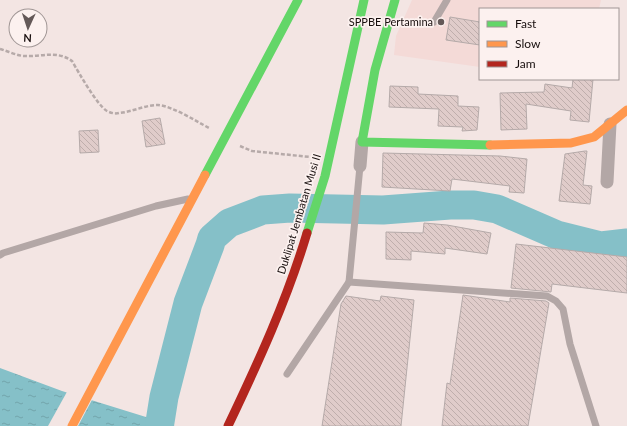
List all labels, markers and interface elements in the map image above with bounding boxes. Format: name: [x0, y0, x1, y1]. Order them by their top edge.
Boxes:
north arrow: [8, 8, 48, 48]
legend: [479, 8, 619, 80]
place label: SPPBE Pertamina: [349, 15, 433, 28]
text: Fast: [515, 16, 537, 31]
marker: SPPBE Pertamina: [436, 17, 446, 27]
text: N: [23, 32, 32, 45]
text: Slow: [515, 36, 541, 51]
text: Jam: [515, 56, 536, 71]
street label: Duklipat Jembatan Musi II: [274, 152, 323, 276]

